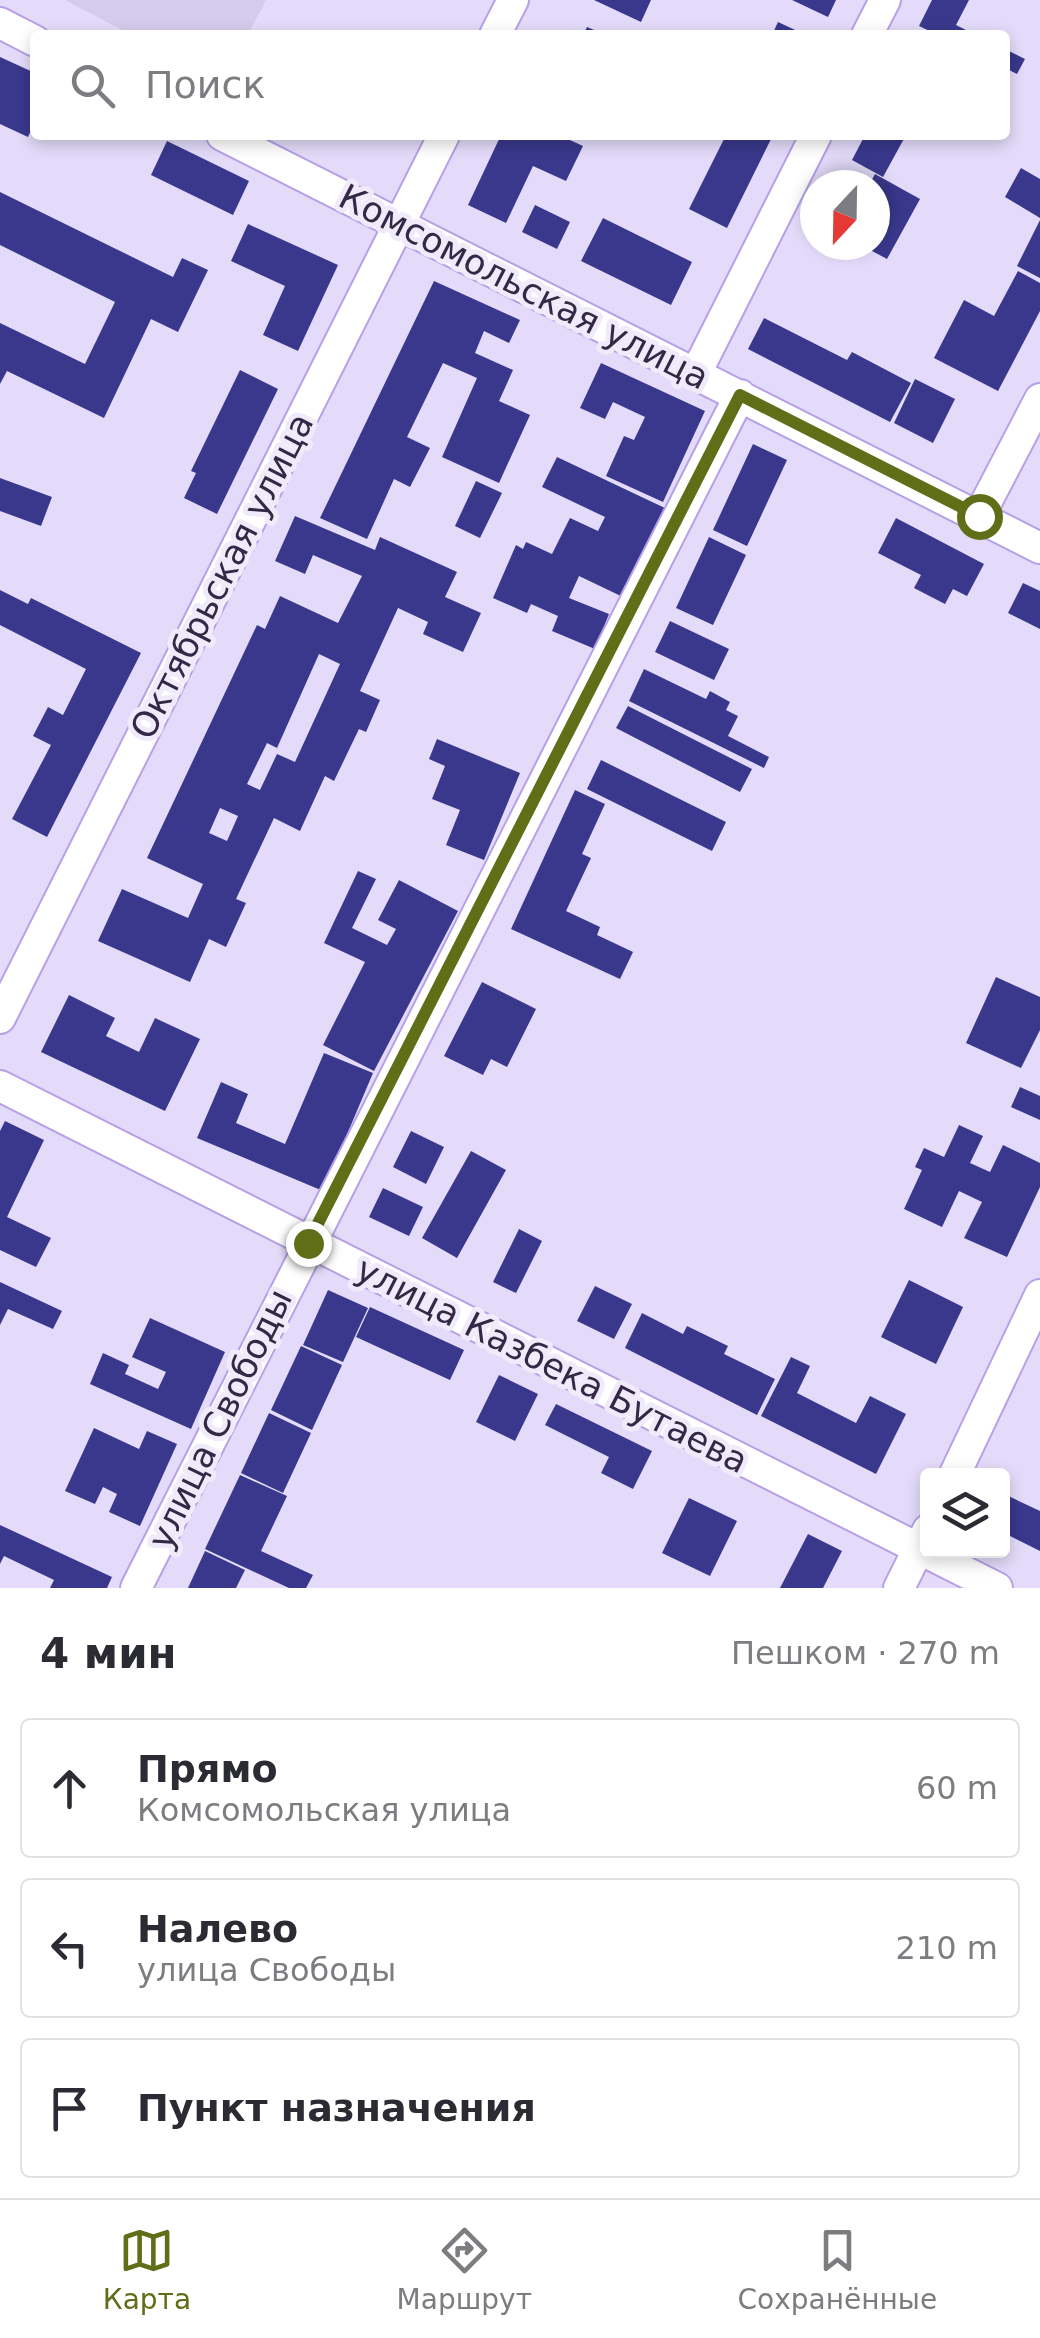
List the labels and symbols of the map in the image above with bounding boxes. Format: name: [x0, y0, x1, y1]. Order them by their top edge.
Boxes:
north arrow: [800, 170, 890, 260]
street label: Комсомольская улица: [333, 176, 715, 398]
street label: Октябрьская улица: [123, 407, 321, 745]
route start: [957, 494, 1003, 540]
route end: [286, 1221, 332, 1267]
street label: улица Казбека Бутаева: [350, 1249, 754, 1481]
street label: улица Свободы: [140, 1283, 300, 1555]

